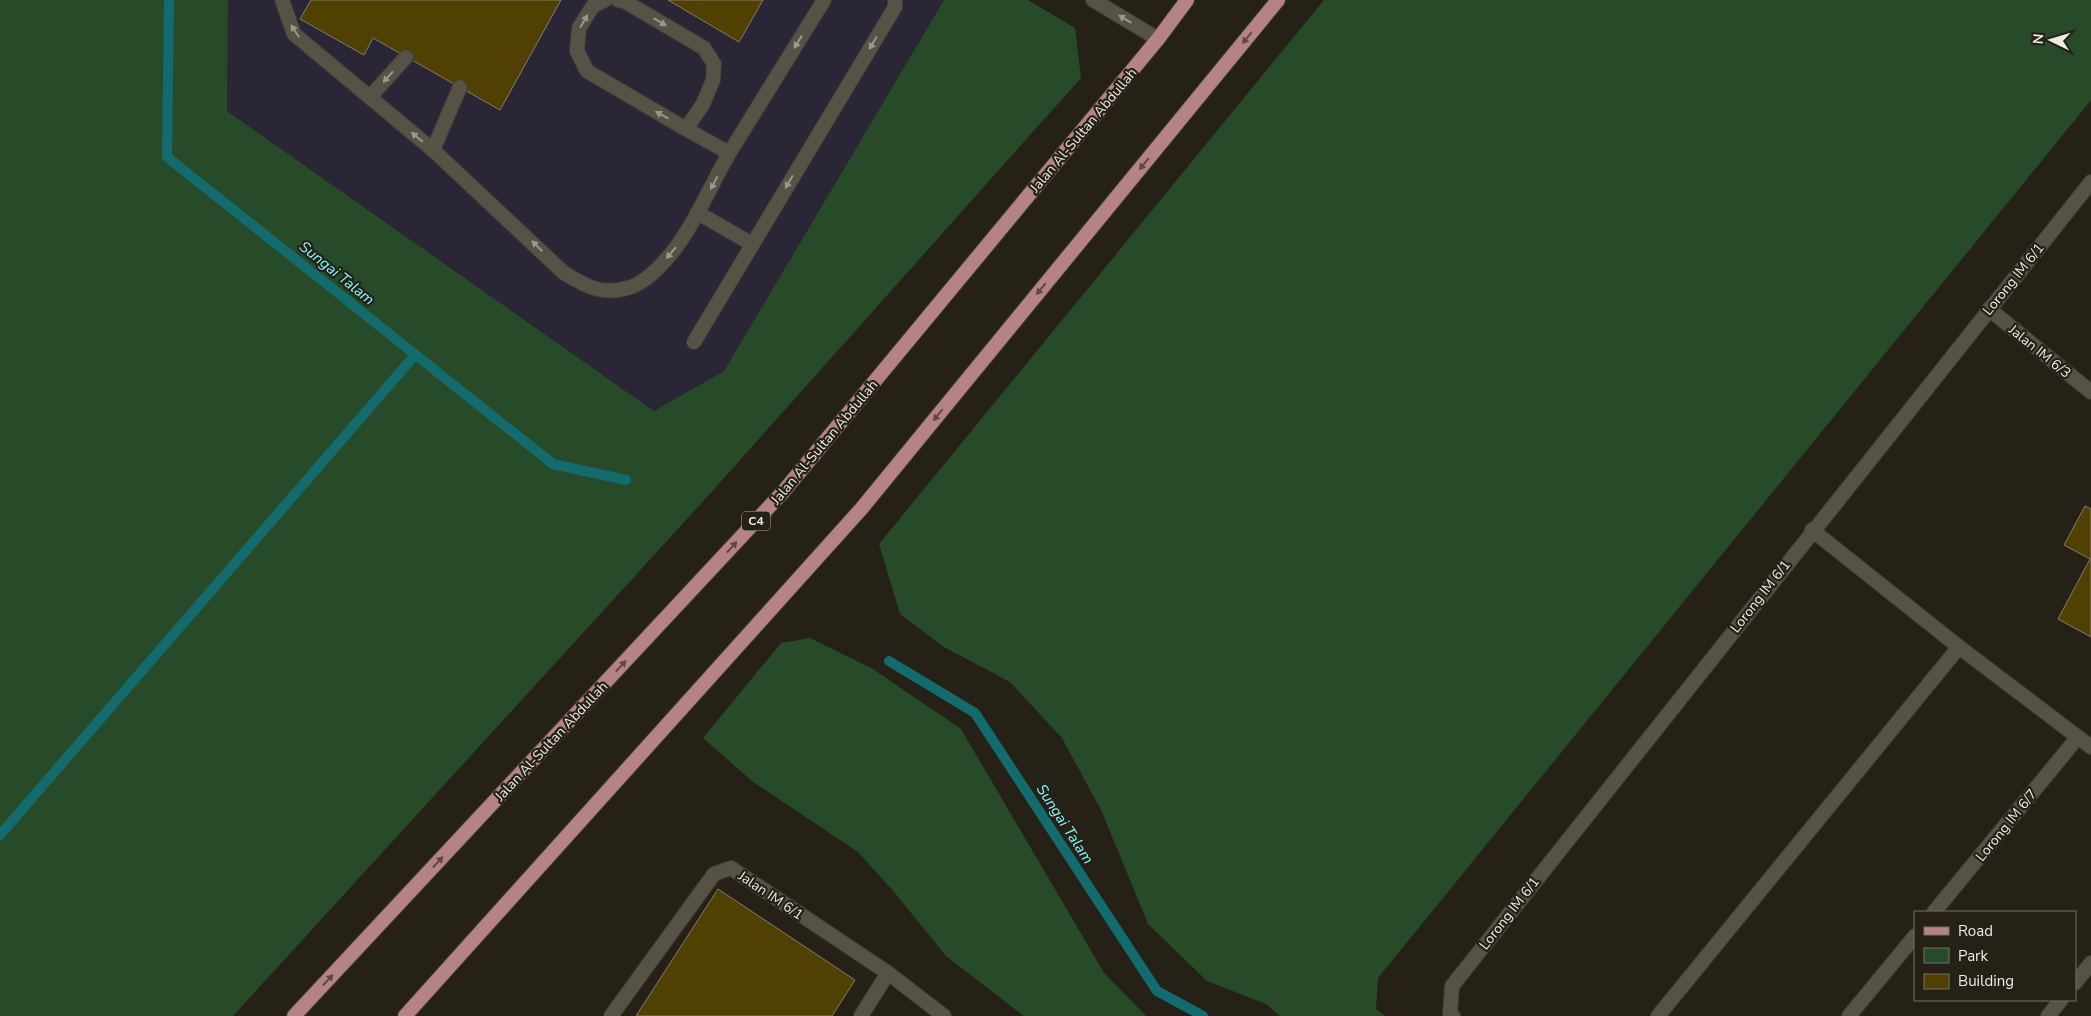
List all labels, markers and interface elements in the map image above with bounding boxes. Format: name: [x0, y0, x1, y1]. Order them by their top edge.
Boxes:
one-way arrow: [579, 15, 588, 28]
one-way arrow: [1119, 15, 1132, 24]
north arrow: [2026, 15, 2076, 65]
one-way arrow: [654, 18, 667, 27]
one-way arrow: [290, 24, 299, 37]
one-way arrow: [1242, 32, 1253, 44]
text: N: [2029, 33, 2048, 45]
one-way arrow: [794, 35, 803, 48]
one-way arrow: [869, 36, 878, 49]
street label: Jalan Al-Sultan Abdullah: [1025, 64, 1141, 197]
one-way arrow: [382, 71, 394, 83]
one-way arrow: [655, 111, 669, 120]
one-way arrow: [411, 131, 424, 142]
one-way arrow: [1138, 157, 1150, 169]
one-way arrow: [785, 175, 794, 188]
one-way arrow: [710, 176, 718, 191]
water label: Sungai Talam: [295, 236, 379, 310]
street label: Lorong IM 6/1: [1978, 239, 2048, 319]
one-way arrow: [531, 240, 543, 252]
one-way arrow: [665, 247, 676, 260]
one-way arrow: [1036, 283, 1047, 295]
street label: Jalan IM 6/3: [2004, 320, 2075, 382]
street label: Jalan Al-Sultan Abdullah: [766, 376, 882, 509]
one-way arrow: [933, 408, 944, 421]
road number: C4: [742, 512, 770, 530]
one-way arrow: [726, 542, 738, 554]
street label: Lorong IM 6/1: [1726, 556, 1795, 637]
one-way arrow: [615, 660, 627, 672]
street label: Jalan Al-Sultan Abdullah: [490, 677, 612, 806]
water label: Sungai Talam: [1032, 780, 1098, 868]
street label: Lorong IM 6/7: [1971, 785, 2041, 865]
one-way arrow: [432, 856, 444, 868]
street label: Jalan IM 6/1: [733, 866, 807, 924]
street label: Lorong IM 6/1: [1475, 873, 1544, 954]
legend: [1914, 911, 2076, 1001]
text: Road: [1958, 921, 1993, 941]
text: Park: [1958, 946, 1988, 966]
text: Building: [1958, 971, 2014, 991]
one-way arrow: [322, 975, 334, 987]

